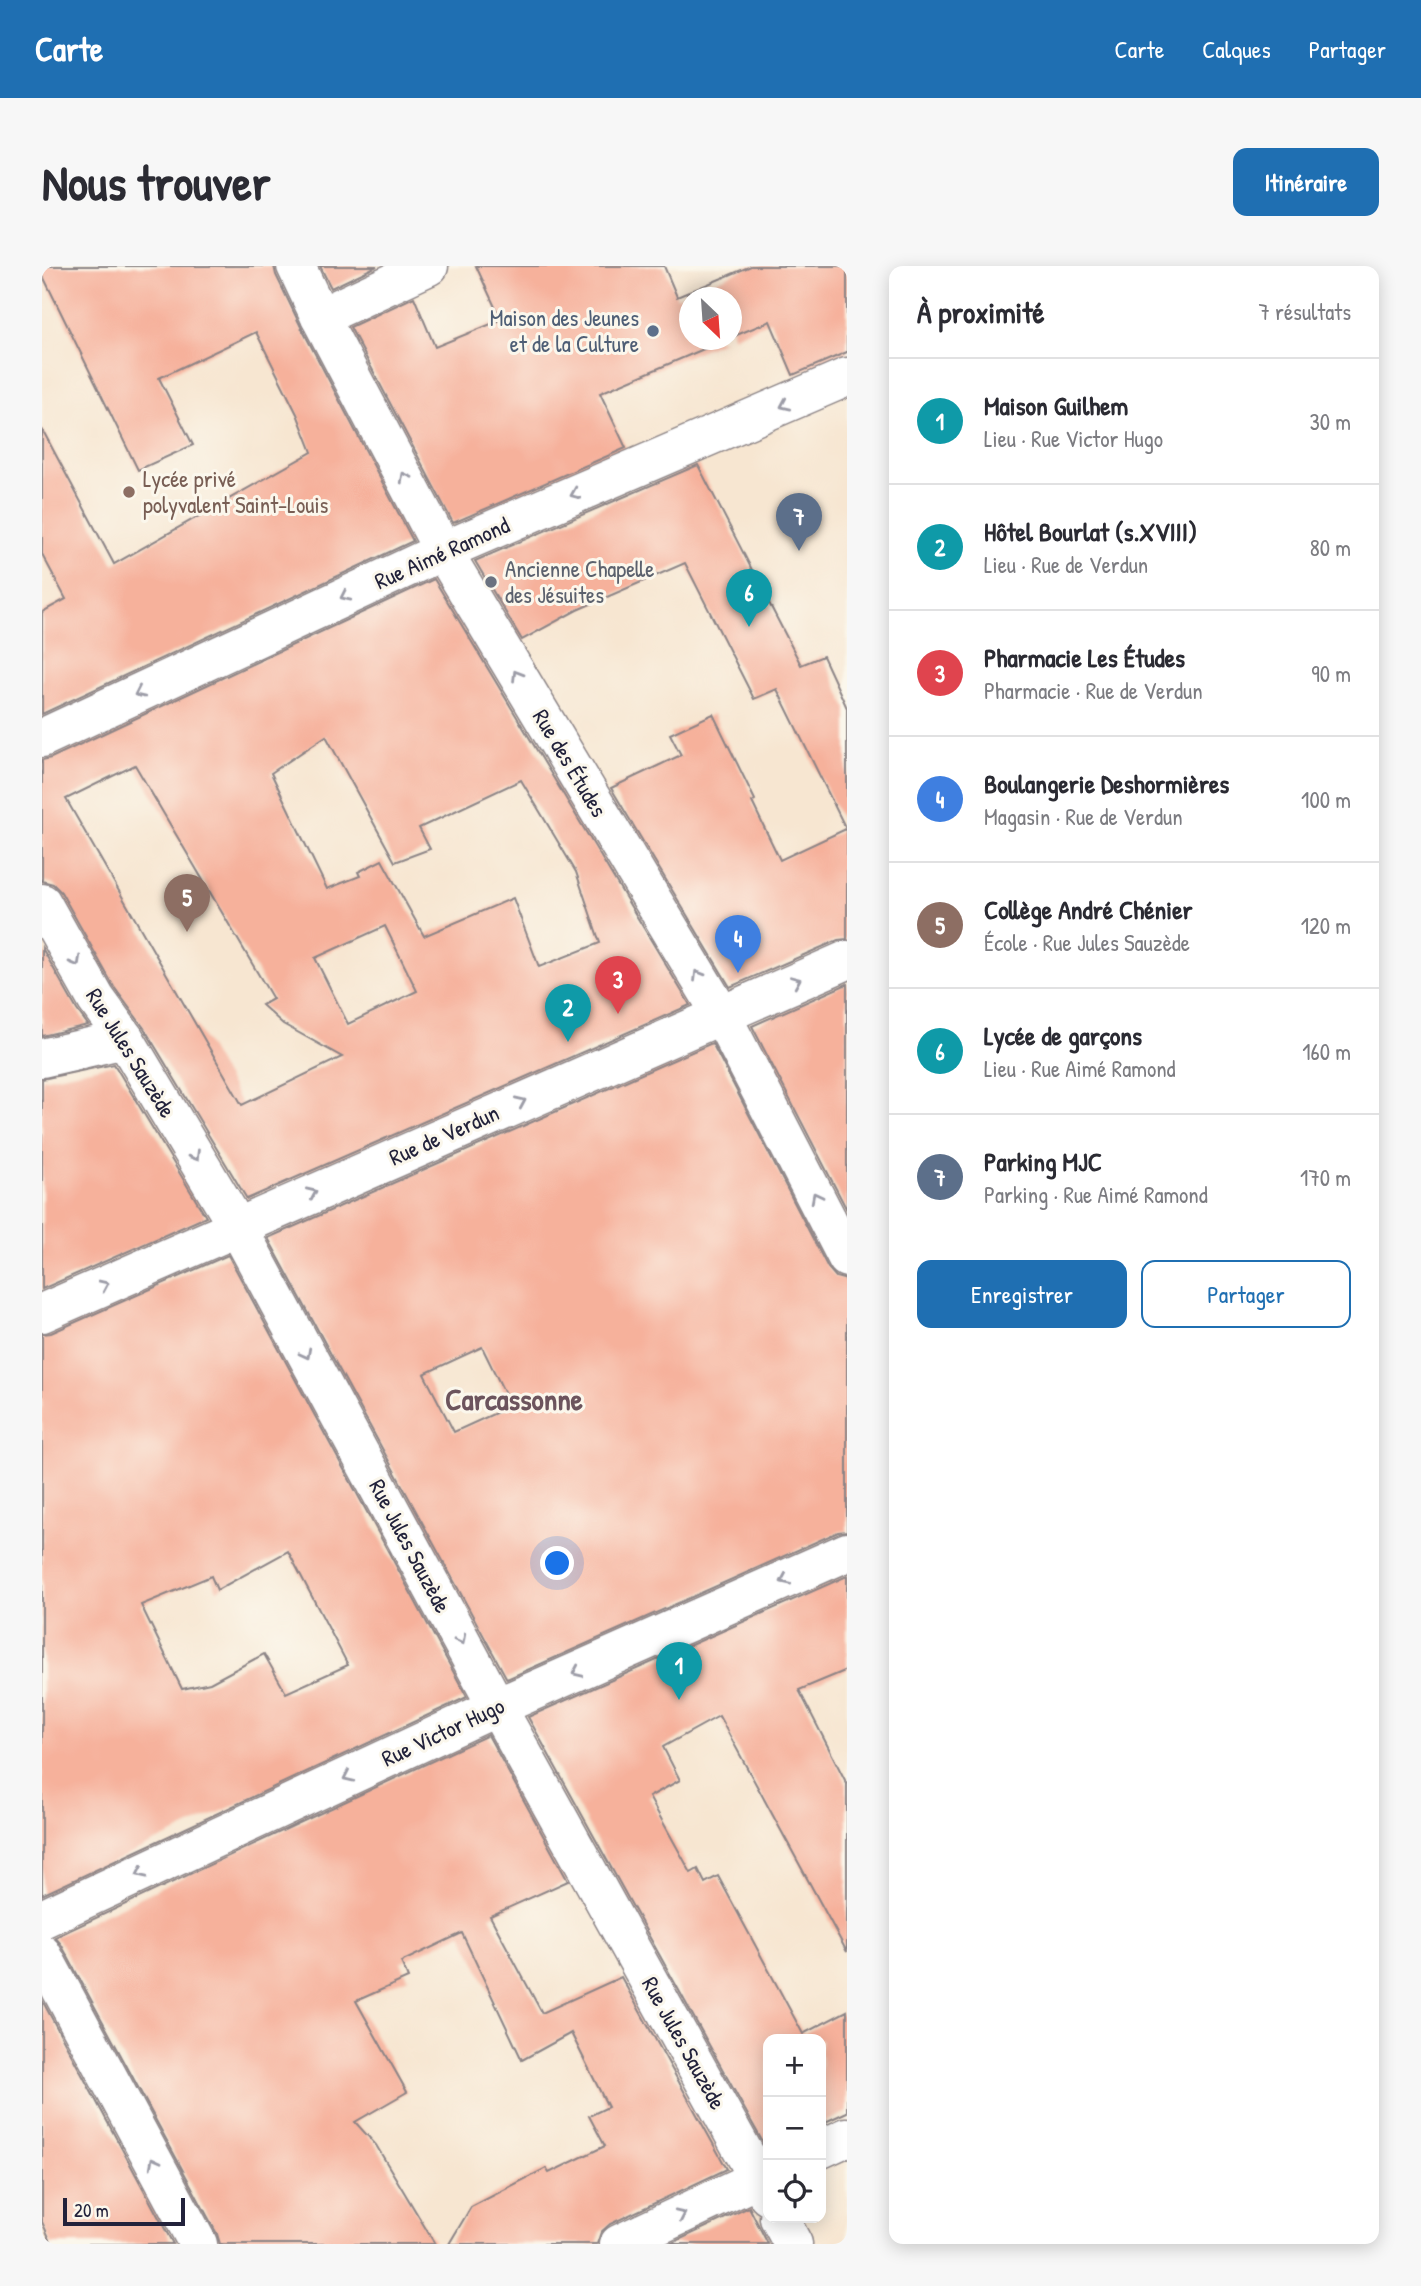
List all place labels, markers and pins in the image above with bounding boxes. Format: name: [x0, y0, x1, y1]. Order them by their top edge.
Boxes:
place label: Maison des Jeunes et de la Culture: [490, 302, 639, 359]
marker: Maison des Jeunes et de la Culture: [645, 323, 661, 339]
place label: Lycée privé polyvalent Saint-Louis: [143, 463, 329, 520]
marker: Lycée privé polyvalent Saint-Louis: [121, 484, 137, 500]
pin: 7: [776, 493, 822, 551]
place label: Ancienne Chapelle des Jésuites: [505, 553, 654, 610]
pin: 6: [726, 569, 772, 627]
marker: Ancienne Chapelle des Jésuites: [483, 574, 499, 590]
pin: 5: [164, 874, 210, 932]
pin: 4: [715, 915, 761, 973]
pin: 3: [595, 956, 641, 1014]
pin: 2: [545, 984, 591, 1042]
pin: 1: [656, 1642, 702, 1700]

